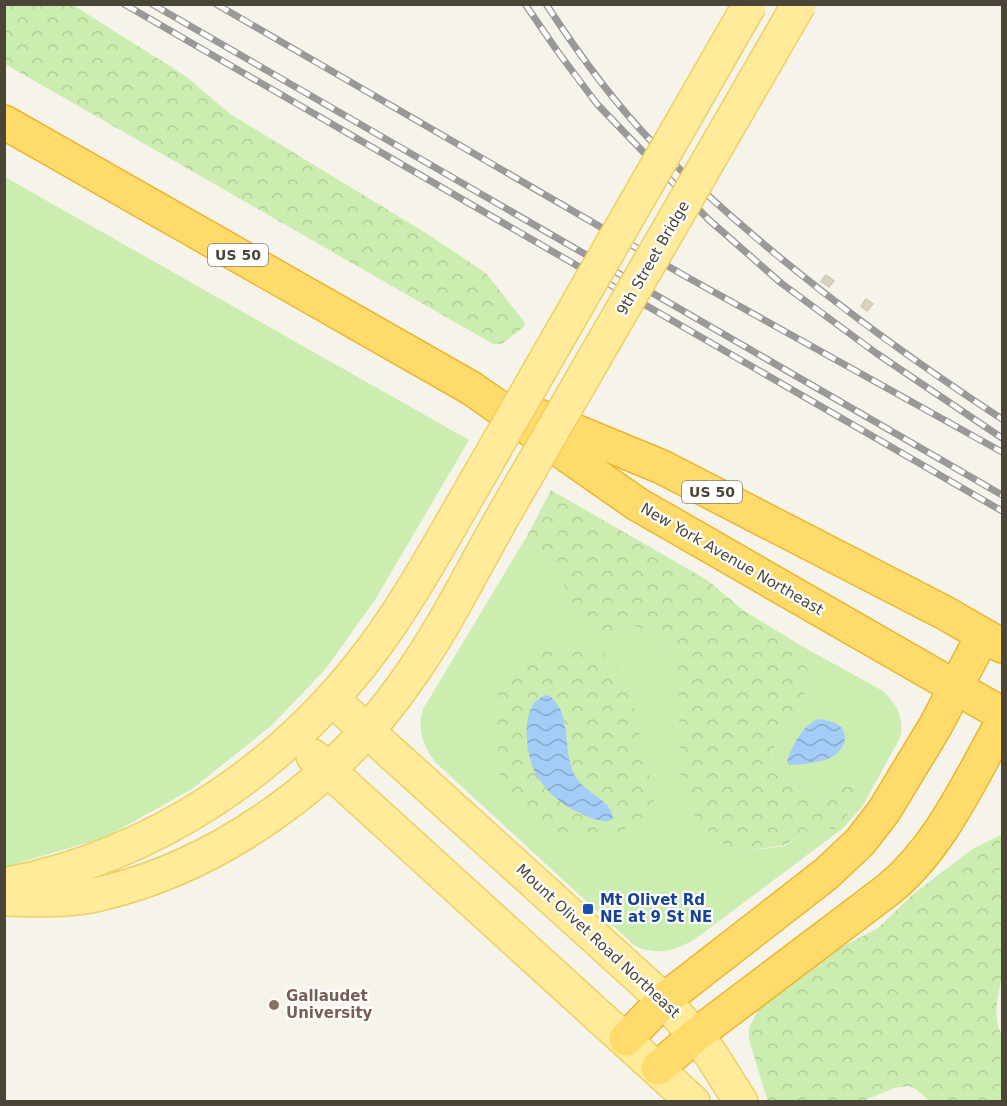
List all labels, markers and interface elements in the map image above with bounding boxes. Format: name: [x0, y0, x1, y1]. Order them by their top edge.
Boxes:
street label: 9th Street Bridge: [613, 198, 693, 318]
road number: US 50: [208, 244, 268, 266]
road number: US 50: [682, 481, 742, 503]
street label: New York Avenue Northeast: [637, 499, 827, 619]
street label: Mount Olivet Road Northeast: [512, 860, 684, 1022]
place label: Mt Olivet Rd NE at 9 St NE: [600, 891, 712, 926]
marker: Mt Olivet Rd NE at 9 St NE: [581, 902, 595, 916]
place label: Gallaudet University: [286, 987, 373, 1022]
marker: Gallaudet University: [267, 998, 281, 1012]

